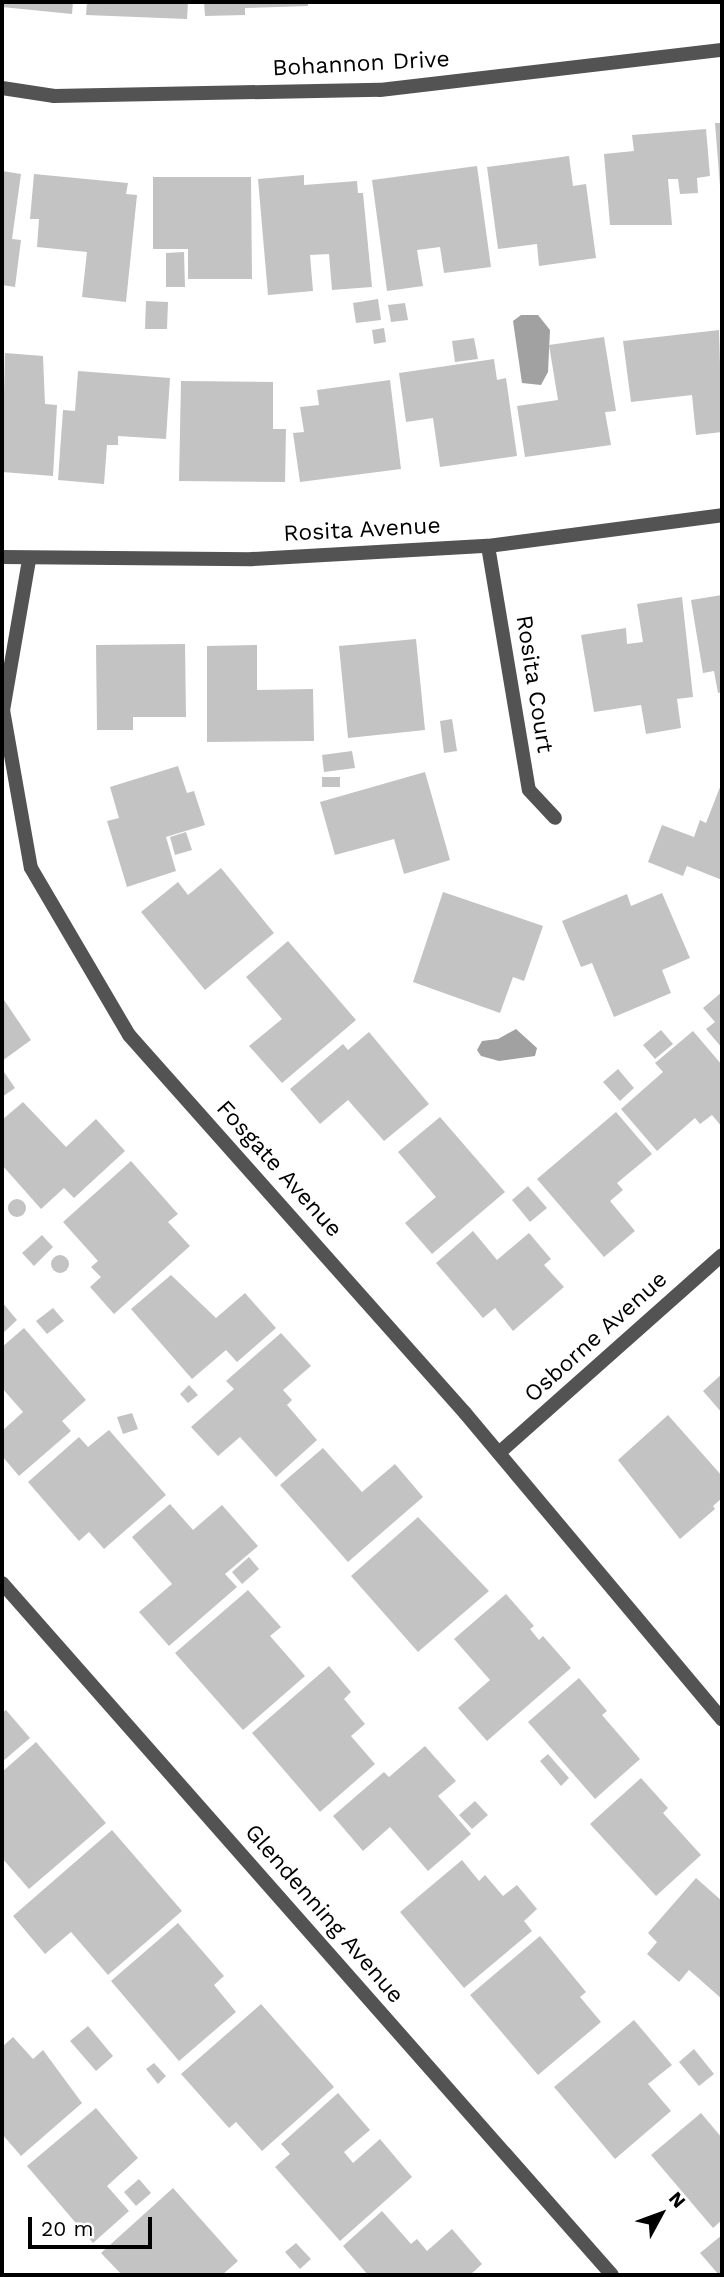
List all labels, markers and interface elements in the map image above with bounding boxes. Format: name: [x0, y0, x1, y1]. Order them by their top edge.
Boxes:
street label: Bohannon Drive: [272, 46, 450, 82]
street label: Rosita Avenue: [282, 512, 442, 548]
street label: Rosita Court: [509, 613, 559, 755]
street label: Fosgate Avenue: [210, 1095, 348, 1243]
street label: Osborne Avenue: [519, 1265, 673, 1409]
street label: Glendenning Avenue: [238, 1818, 410, 2010]
north arrow: [626, 2179, 696, 2249]
text: N: [664, 2187, 691, 2213]
scale bar: [32, 2204, 156, 2248]
text: 20 m: [41, 2216, 93, 2241]

